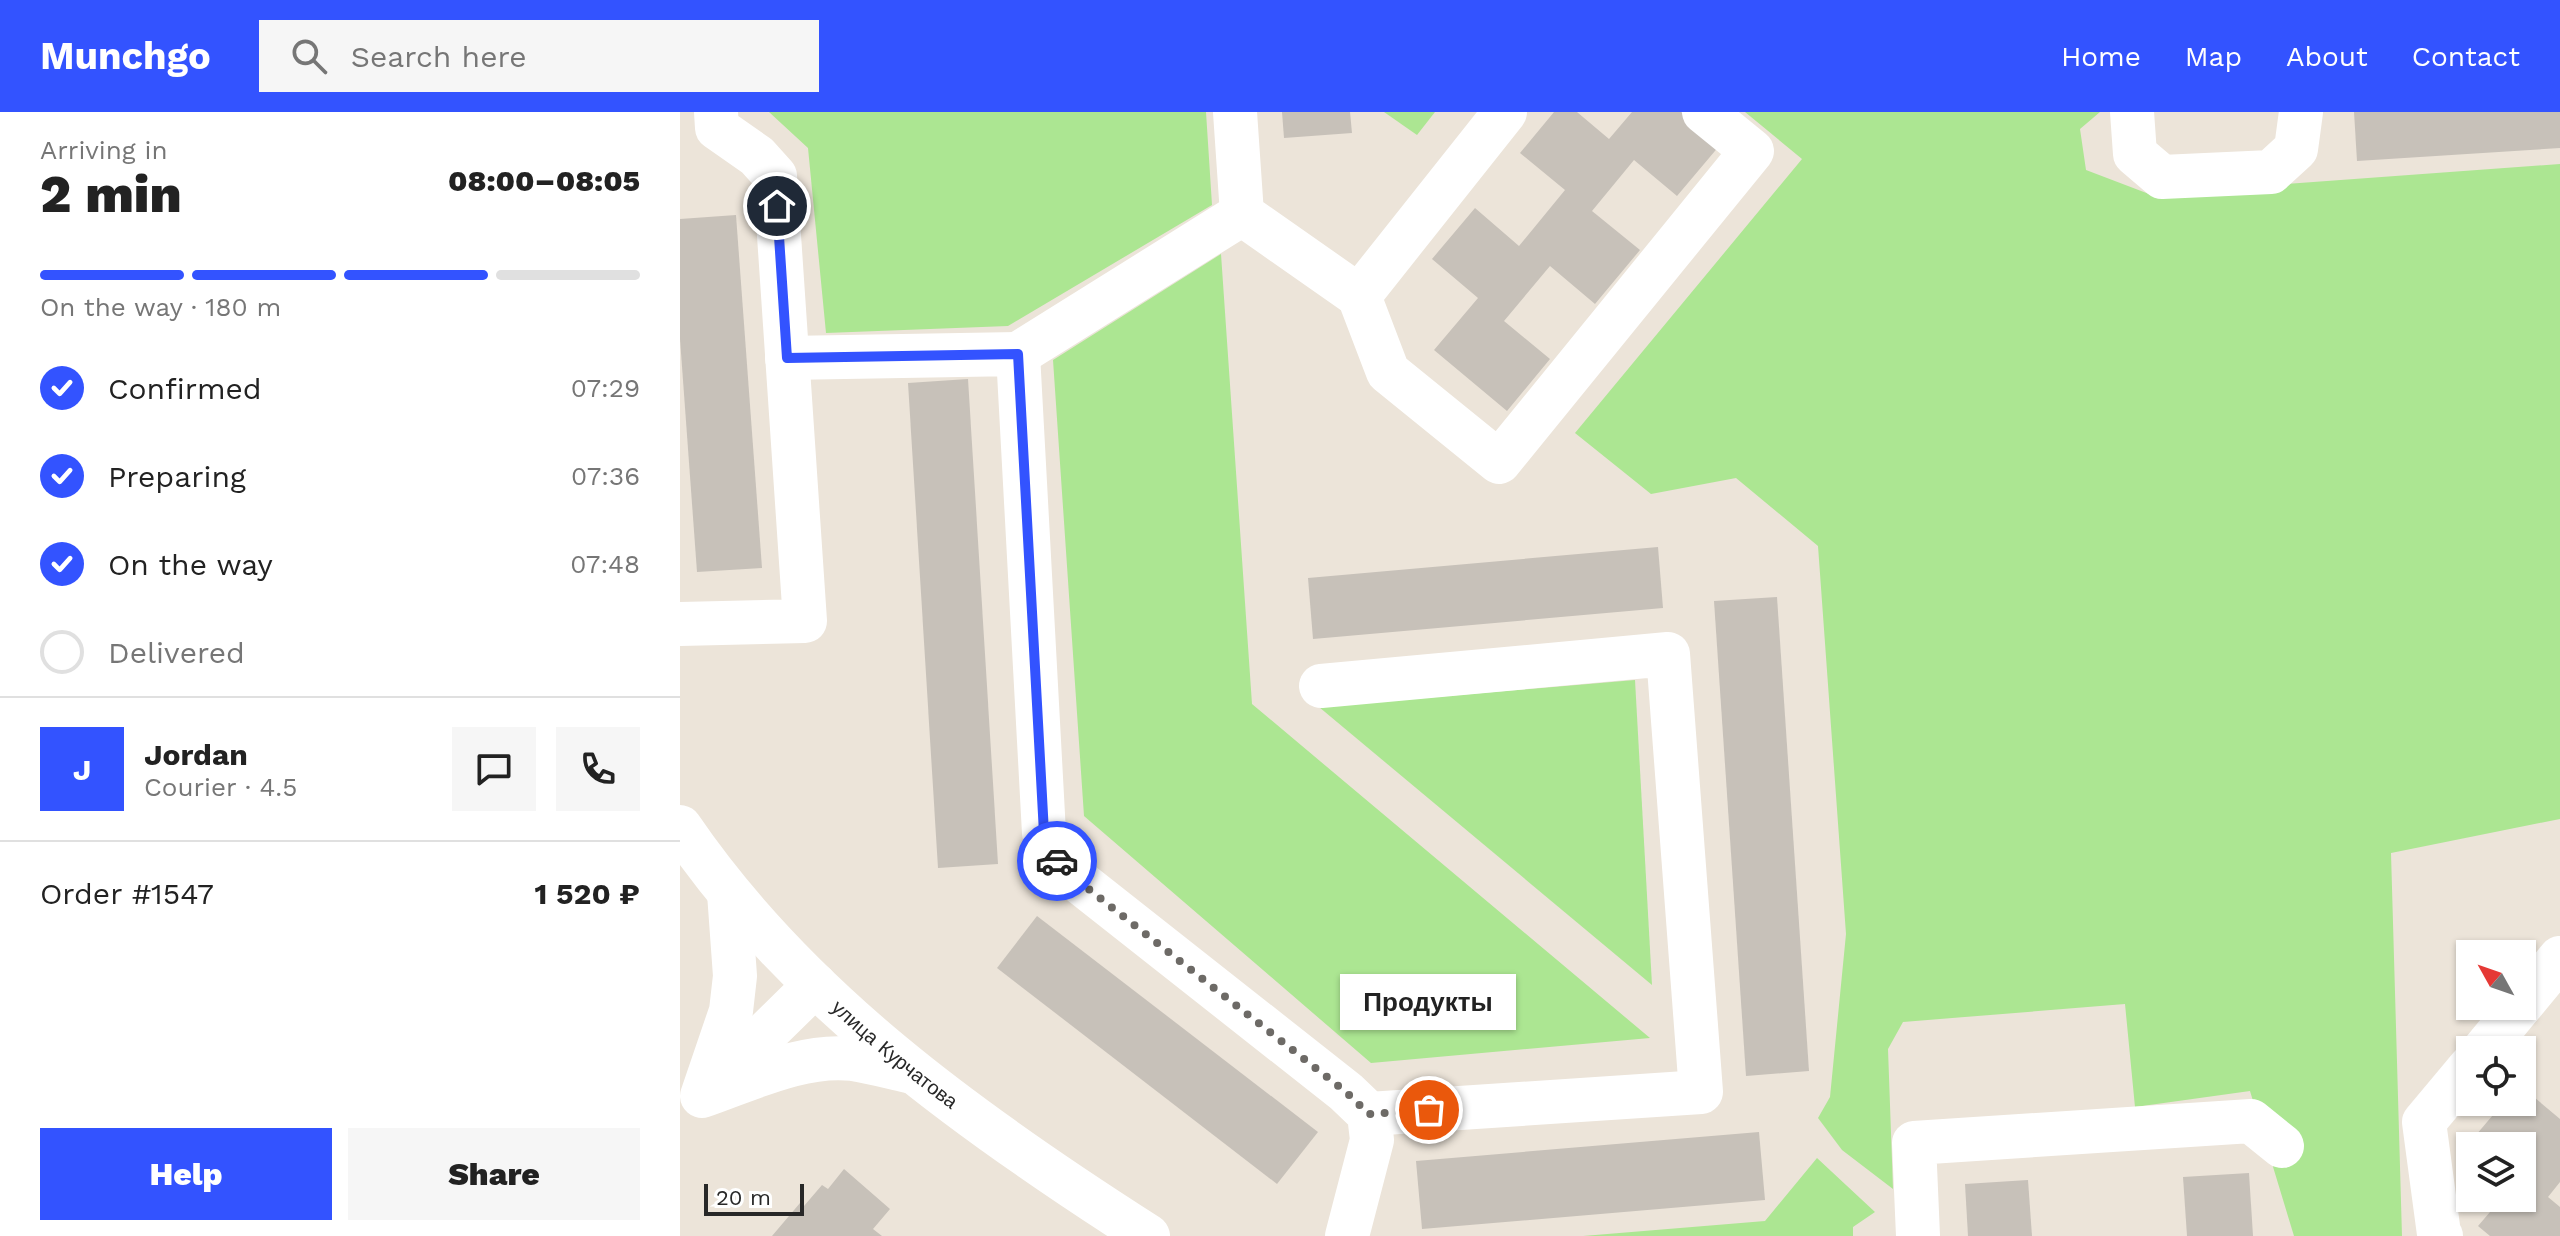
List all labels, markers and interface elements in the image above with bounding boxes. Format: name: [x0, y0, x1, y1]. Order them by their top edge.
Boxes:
search box: [259, 20, 819, 92]
text: Munchgo: [40, 34, 211, 78]
icon: search: [287, 34, 331, 78]
text: Search here: [351, 39, 527, 74]
text: Home: [2061, 40, 2141, 73]
text: Map: [2185, 40, 2242, 73]
text: About: [2286, 40, 2368, 73]
text: Contact: [2412, 40, 2520, 73]
text: Arriving in: [40, 135, 168, 165]
text: 08:00–08:05: [448, 163, 640, 198]
text: 2 min: [40, 164, 182, 225]
pin: [743, 172, 811, 240]
icon: home: [755, 184, 799, 228]
text: On the way · 180 m: [40, 292, 281, 322]
icon: check: [40, 366, 84, 410]
text: Confirmed: [108, 371, 262, 406]
text: 07:29: [571, 373, 640, 403]
icon: check: [40, 454, 84, 498]
text: Preparing: [108, 459, 246, 494]
text: 07:36: [571, 461, 640, 491]
icon: check: [40, 542, 84, 586]
text: On the way: [108, 547, 273, 582]
text: 07:48: [570, 549, 640, 579]
text: Delivered: [108, 635, 245, 670]
button: chat: [452, 727, 536, 811]
button: phone: [556, 727, 640, 811]
text: Jordan: [144, 737, 248, 772]
text: J: [73, 752, 91, 787]
text: Courier · 4.5: [144, 772, 297, 802]
courier: [1017, 821, 1097, 901]
icon: car: [1035, 839, 1079, 883]
text: Order #1547: [40, 876, 214, 911]
text: 1 520 ₽: [535, 876, 640, 911]
north arrow: [2456, 940, 2536, 1020]
map controls: [2456, 940, 2536, 1212]
callout: Продукты: [1341, 974, 1517, 1030]
text: Продукты: [1363, 987, 1493, 1017]
street label: улица Курчатова: [827, 995, 963, 1114]
button: locate: [2456, 1036, 2536, 1116]
pin: [1395, 1076, 1463, 1144]
icon: bag: [1407, 1088, 1451, 1132]
button: Help: [40, 1128, 332, 1220]
button: Share: [348, 1128, 640, 1220]
button: layers: [2456, 1132, 2536, 1212]
scale bar: [704, 1180, 804, 1216]
text: 20 m: [716, 1185, 771, 1210]

